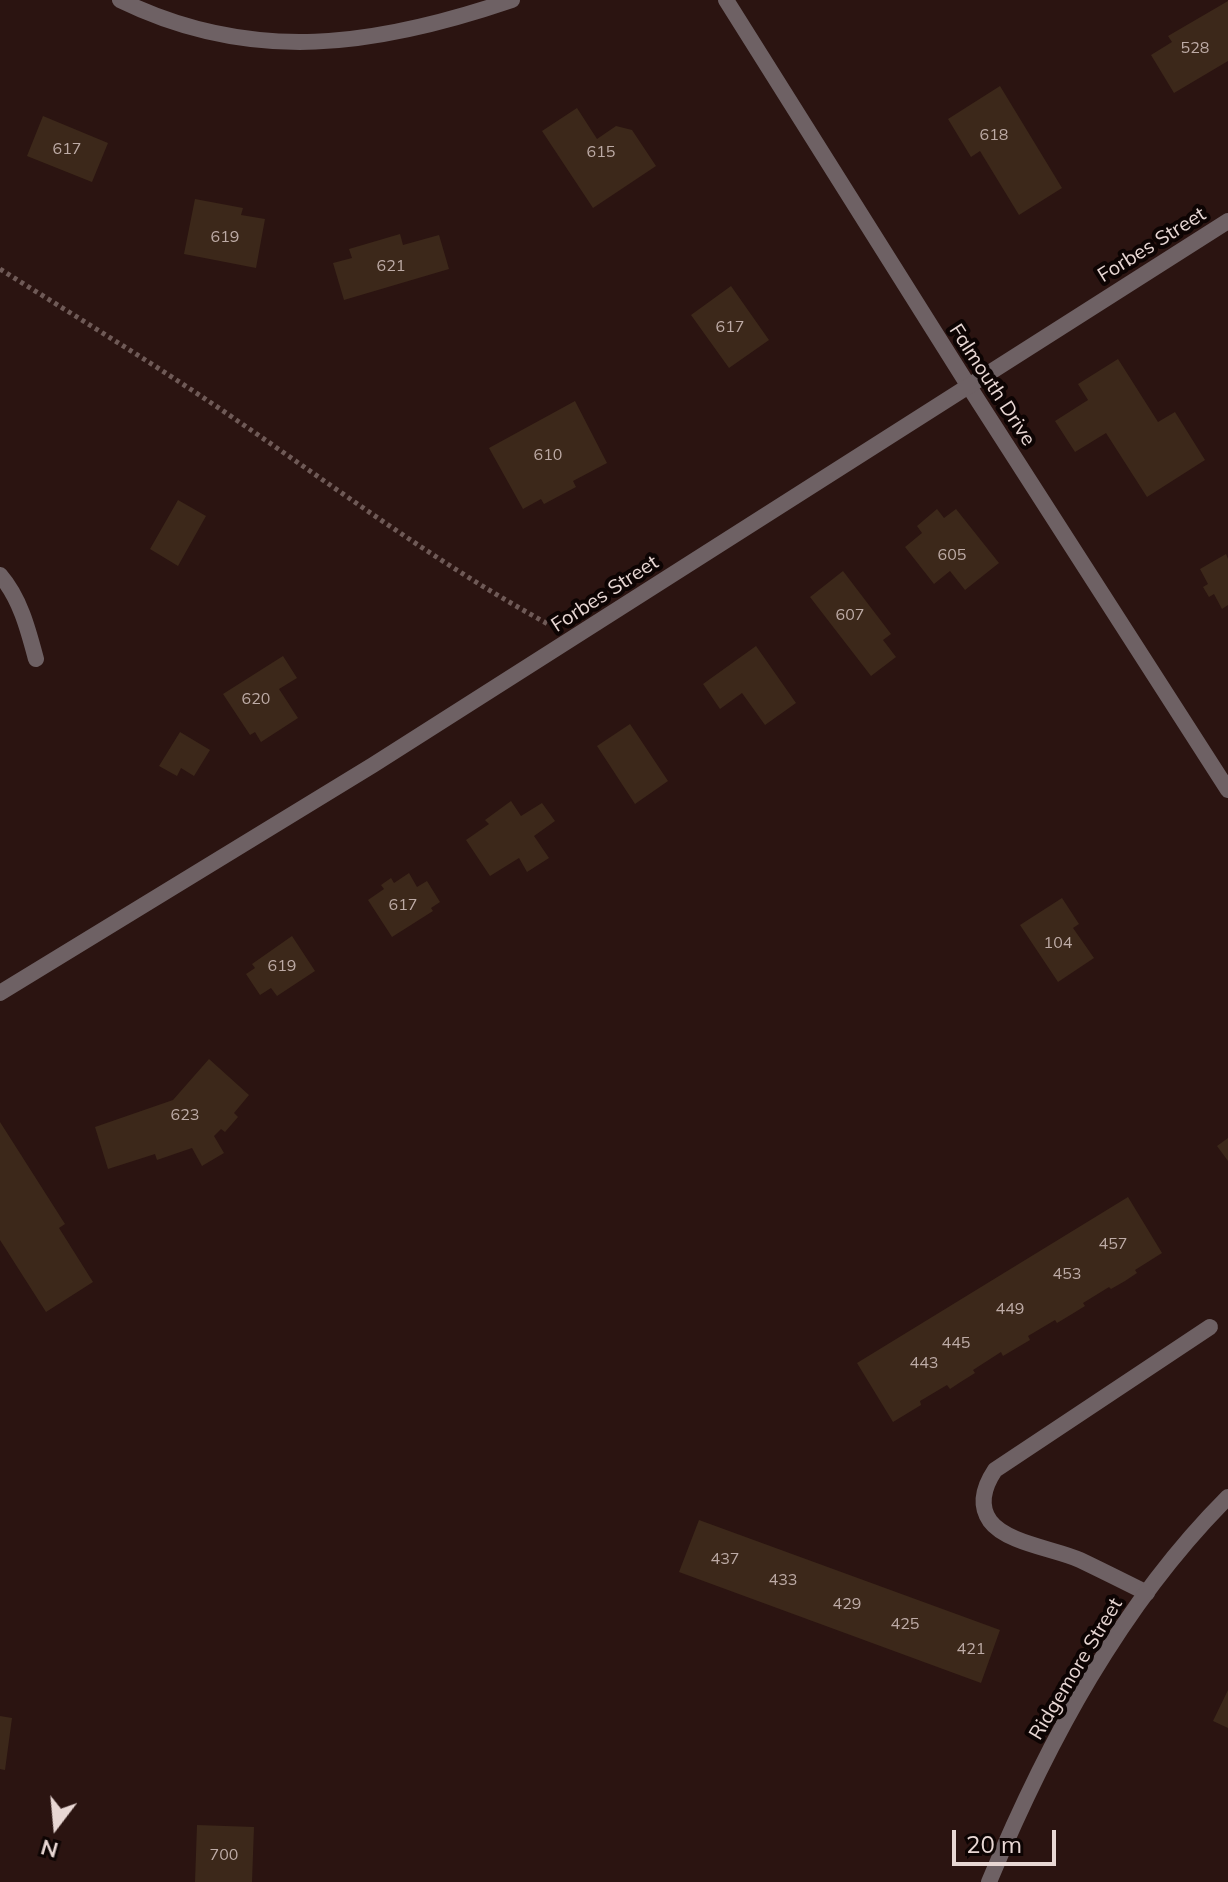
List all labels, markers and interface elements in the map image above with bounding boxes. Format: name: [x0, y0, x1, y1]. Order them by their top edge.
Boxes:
house number: 528: [1181, 38, 1209, 58]
house number: 618: [980, 125, 1008, 145]
house number: 617: [53, 139, 81, 159]
house number: 615: [587, 142, 615, 162]
street label: Forbes Street: [1094, 202, 1210, 288]
house number: 619: [211, 227, 239, 247]
house number: 621: [377, 256, 405, 276]
house number: 617: [716, 317, 744, 337]
street label: Falmouth Drive: [944, 320, 1040, 450]
house number: 610: [534, 445, 562, 465]
house number: 605: [938, 545, 966, 565]
street label: Forbes Street: [547, 550, 663, 638]
house number: 607: [836, 605, 864, 625]
house number: 620: [242, 689, 270, 709]
house number: 617: [389, 895, 417, 915]
house number: 104: [1044, 933, 1072, 953]
house number: 619: [268, 956, 296, 976]
house number: 623: [171, 1105, 199, 1125]
house number: 457: [1099, 1234, 1127, 1254]
house number: 453: [1053, 1264, 1081, 1284]
house number: 449: [996, 1299, 1024, 1319]
house number: 445: [942, 1333, 970, 1353]
house number: 443: [910, 1353, 938, 1373]
house number: 437: [711, 1549, 739, 1569]
house number: 433: [769, 1570, 797, 1590]
house number: 429: [833, 1594, 861, 1614]
street label: Ridgemore Street: [1024, 1594, 1128, 1744]
house number: 425: [891, 1614, 919, 1634]
house number: 421: [957, 1639, 985, 1659]
north arrow: [16, 1786, 96, 1866]
scale bar: [956, 1814, 1060, 1864]
text: 20 m: [966, 1829, 1022, 1859]
text: N: [38, 1833, 61, 1865]
house number: 700: [210, 1845, 238, 1865]

